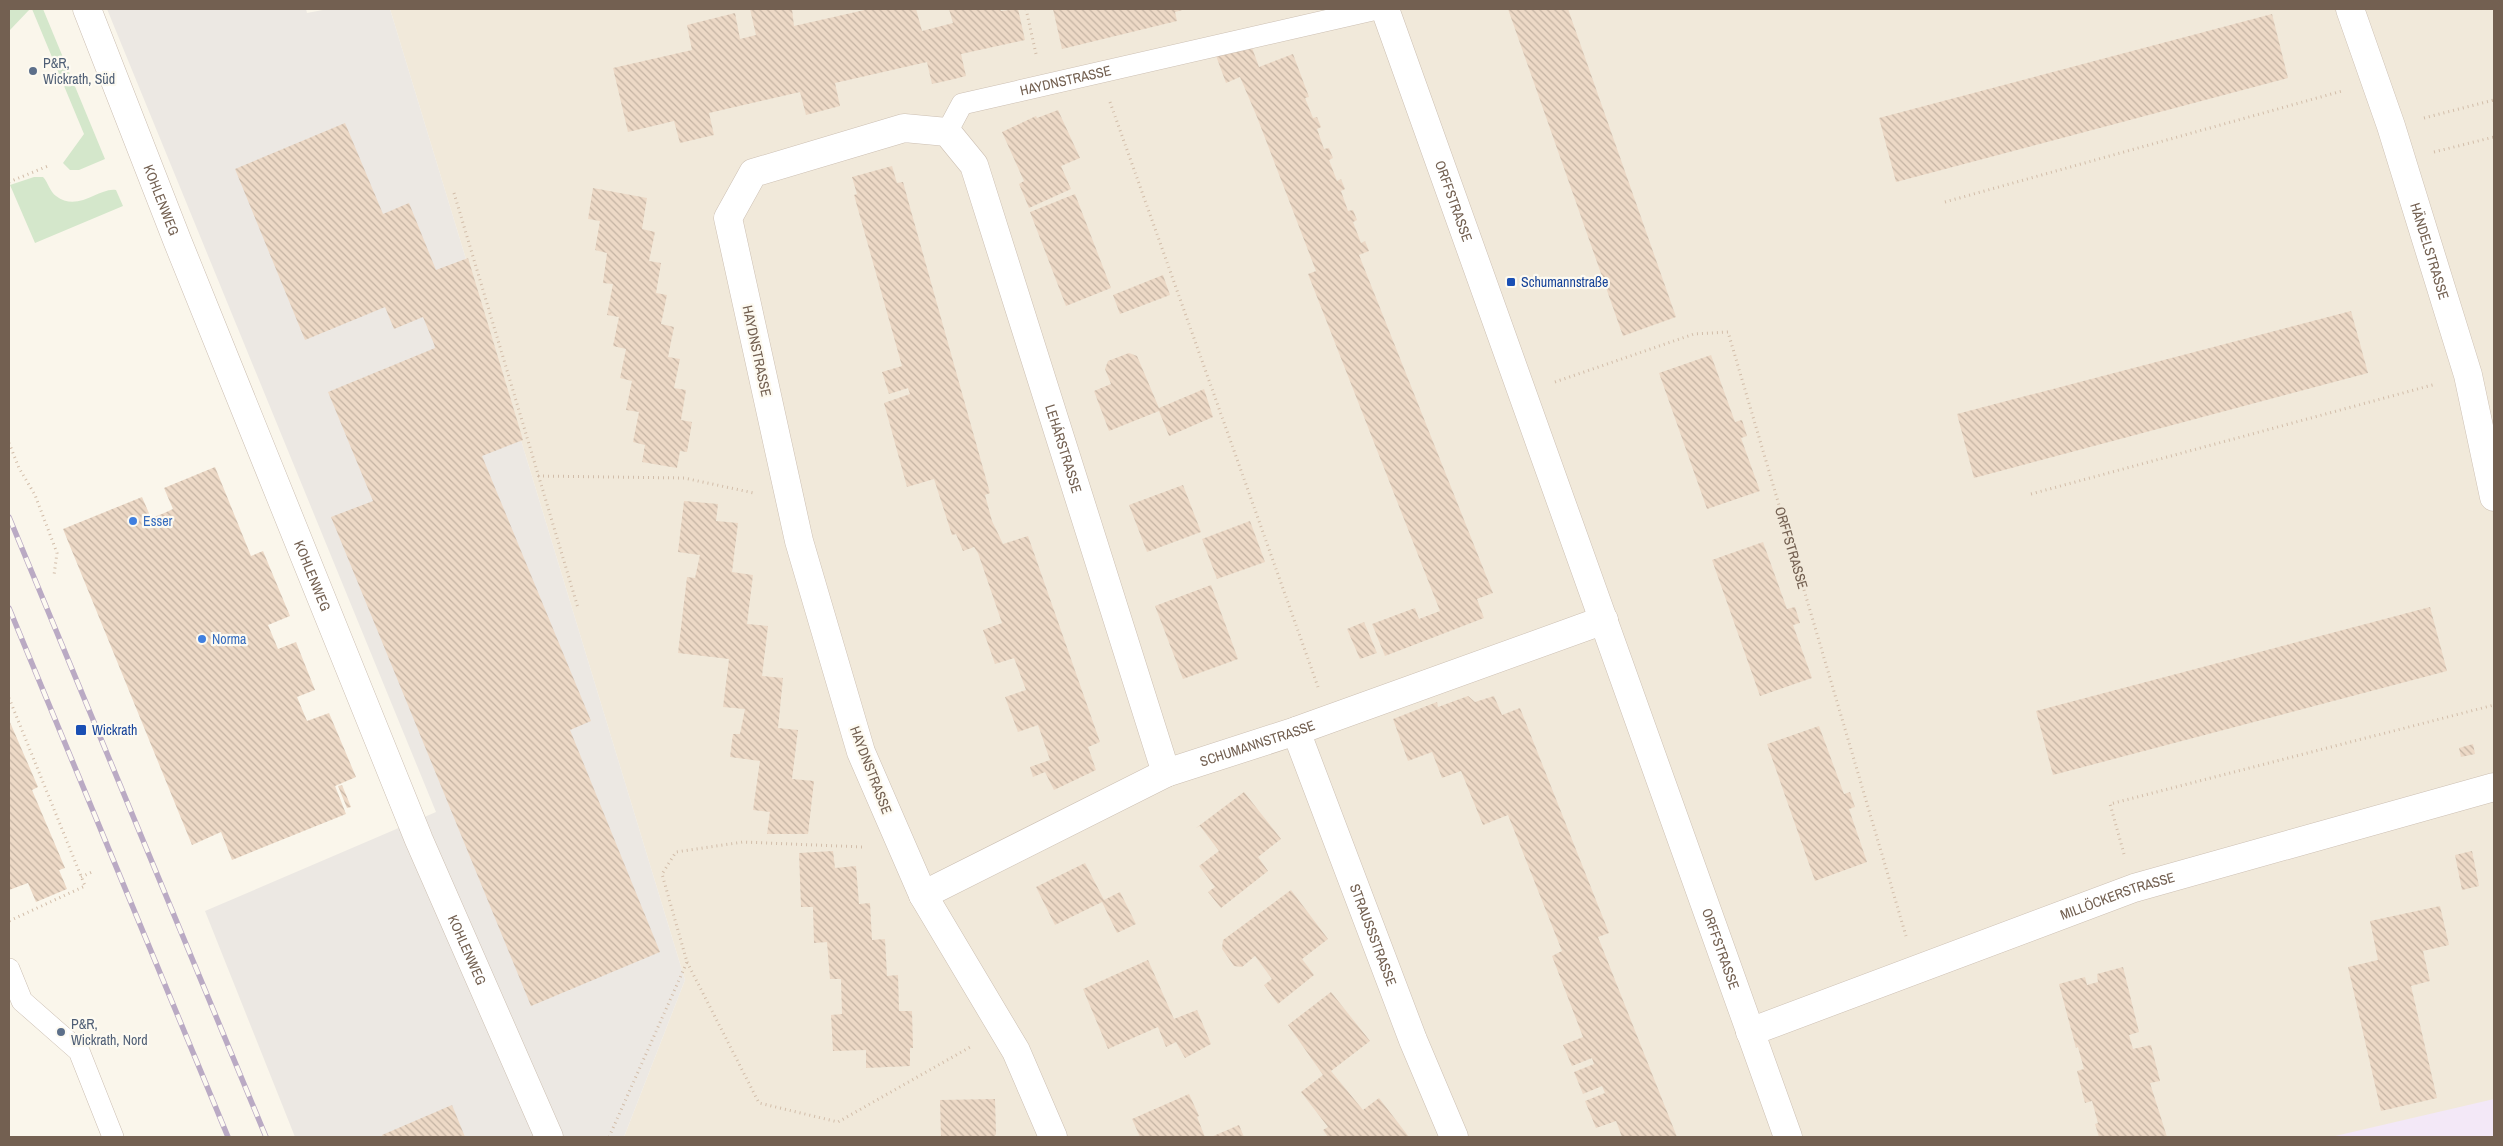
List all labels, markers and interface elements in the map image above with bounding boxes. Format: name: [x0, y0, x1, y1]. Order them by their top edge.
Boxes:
place label: P&R, Wickrath, Süd: [43, 54, 115, 88]
street label: HAYDNSTRASSE: [1018, 61, 1113, 99]
marker: P&R, Wickrath, Süd: [27, 65, 39, 77]
street label: ORFFSTRASSE: [1431, 158, 1476, 244]
street label: KOHLENWEG: [139, 162, 183, 238]
street label: HÄNDELSTRASSE: [2406, 201, 2453, 302]
place label: Schumannstraße: [1521, 273, 1608, 291]
marker: Schumannstraße: [1505, 276, 1517, 288]
street label: HAYDNSTRASSE: [739, 304, 775, 398]
street label: LEHÁRSTRASSE: [1041, 402, 1086, 495]
street label: ORFFSTRASSE: [1771, 504, 1812, 591]
place label: Esser: [143, 512, 173, 530]
marker: Esser: [127, 515, 139, 527]
street label: KOHLENWEG: [290, 538, 335, 614]
place label: Norma: [212, 630, 247, 648]
marker: Norma: [196, 633, 208, 645]
street label: SCHUMANNSTRASSE: [1198, 716, 1317, 770]
place label: Wickrath: [92, 721, 137, 739]
marker: Wickrath: [74, 723, 88, 737]
street label: HAYDNSTRASSE: [846, 723, 896, 817]
street label: MILLÖCKERSTRASSE: [2058, 868, 2177, 924]
street label: STRAUSSSTRASSE: [1346, 881, 1401, 989]
street label: ORFFSTRASSE: [1698, 906, 1744, 992]
street label: KOHLENWEG: [444, 912, 490, 988]
place label: P&R, Wickrath, Nord: [71, 1015, 148, 1049]
marker: P&R, Wickrath, Nord: [55, 1026, 67, 1038]

